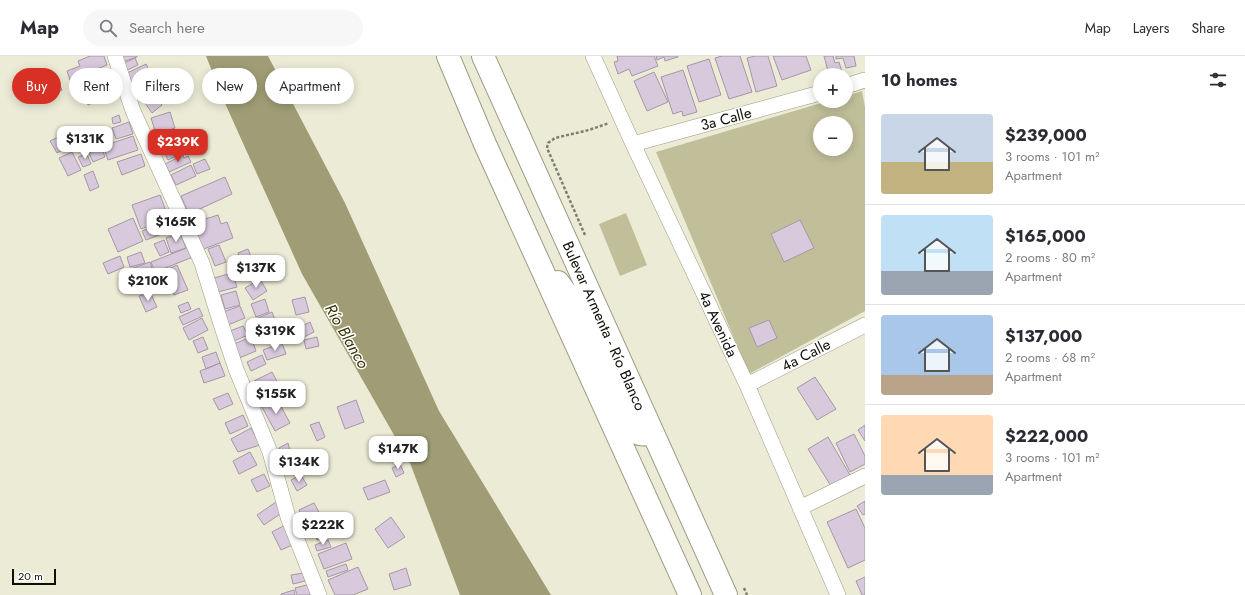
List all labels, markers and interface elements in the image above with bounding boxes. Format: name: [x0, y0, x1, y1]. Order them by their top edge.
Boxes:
search box: [83, 10, 363, 46]
text: Map: [20, 14, 59, 41]
icon: search: [97, 17, 119, 39]
text: Search here: [129, 17, 205, 39]
text: Map: [1085, 18, 1111, 38]
text: Layers: [1133, 18, 1169, 38]
text: Share: [1191, 18, 1225, 38]
chip: Buy: [12, 68, 61, 104]
chip: Rent: [69, 68, 123, 104]
chip: Filters: [131, 68, 194, 104]
chip: New: [202, 68, 257, 104]
chip: Apartment: [265, 68, 354, 104]
map controls: [813, 68, 853, 156]
button: +: [813, 68, 853, 108]
text: 10 homes: [881, 68, 957, 92]
icon: filters: [1207, 69, 1229, 91]
street label: 3a Calle: [698, 102, 754, 136]
button: −: [813, 116, 853, 156]
text: $239,000: [1005, 123, 1087, 147]
pin: $131K: [57, 126, 113, 160]
text: $131K: [66, 129, 104, 148]
pin: $239K: [150, 129, 206, 163]
icon: home: [913, 130, 961, 178]
text: $239K: [157, 132, 199, 151]
text: 3 rooms · 101 m²: [1005, 147, 1100, 166]
text: Apartment: [1005, 166, 1062, 185]
pin: $165K: [148, 209, 204, 243]
text: $165K: [156, 212, 196, 231]
text: $165,000: [1005, 224, 1086, 248]
icon: home: [913, 231, 961, 279]
street label: Bulevar Armenta - Río Blanco: [557, 238, 651, 414]
text: 2 rooms · 80 m²: [1005, 248, 1095, 267]
pin: $137K: [228, 255, 284, 289]
text: $137K: [236, 258, 276, 277]
text: Apartment: [1005, 267, 1062, 286]
pin: $210K: [120, 268, 176, 302]
text: $210K: [128, 271, 168, 290]
street label: 4a Avenida: [693, 287, 743, 361]
water label: Río Blanco: [319, 299, 375, 373]
pin: $319K: [247, 318, 303, 352]
text: $319K: [255, 321, 295, 340]
text: $137,000: [1005, 324, 1082, 348]
icon: home: [913, 331, 961, 379]
street label: 4a Calle: [778, 333, 835, 377]
text: 2 rooms · 68 m²: [1005, 348, 1095, 367]
text: Apartment: [1005, 367, 1062, 386]
pin: $155K: [248, 381, 304, 415]
text: $155K: [256, 384, 296, 403]
text: $222,000: [1005, 424, 1088, 448]
icon: home: [913, 431, 961, 479]
pin: $147K: [370, 436, 426, 470]
text: $147K: [378, 439, 418, 458]
text: 3 rooms · 101 m²: [1005, 448, 1100, 467]
pin: $134K: [271, 449, 327, 483]
text: $134K: [279, 452, 319, 471]
text: Apartment: [1005, 467, 1062, 486]
pin: $222K: [295, 512, 351, 546]
text: $222K: [302, 515, 344, 534]
scale bar: [12, 567, 56, 586]
text: 20 m: [18, 568, 43, 584]

